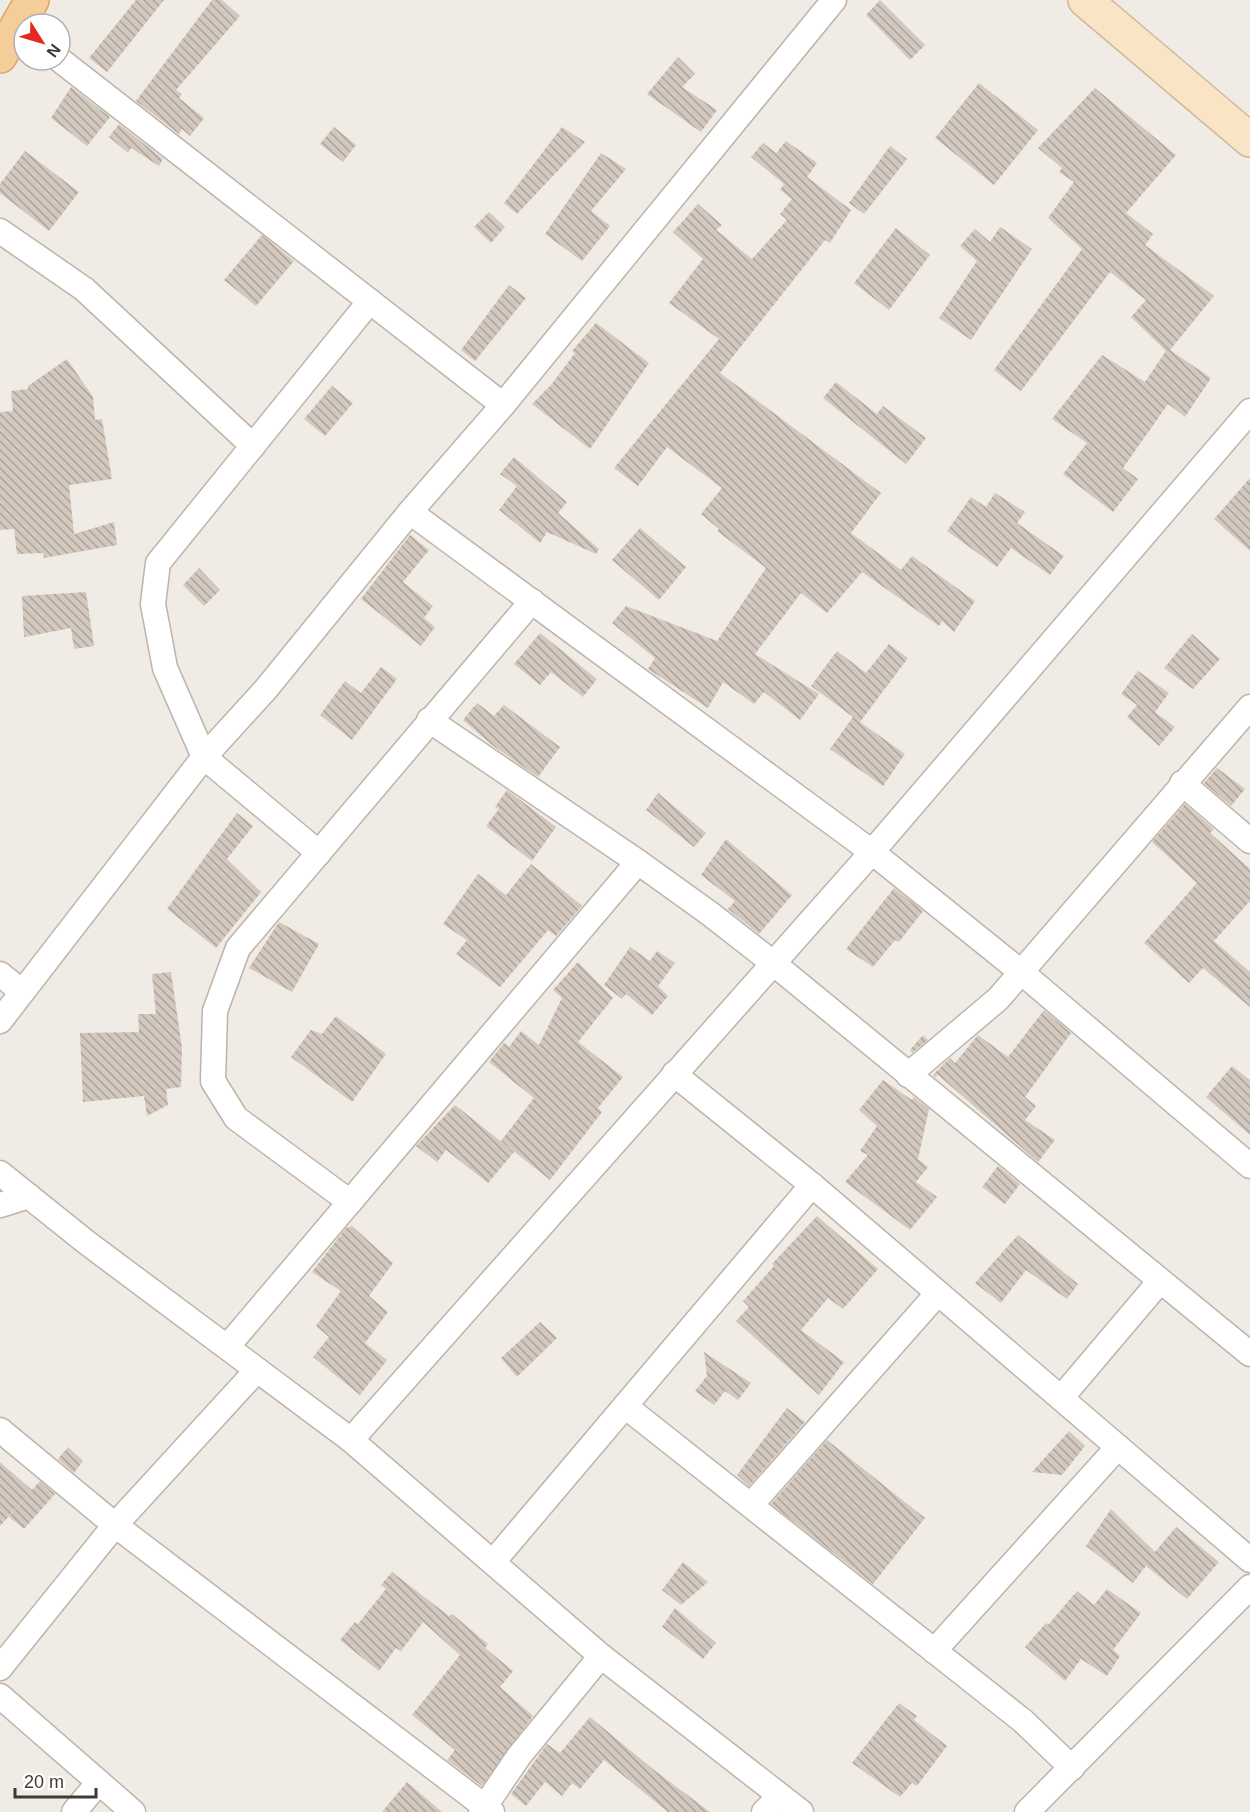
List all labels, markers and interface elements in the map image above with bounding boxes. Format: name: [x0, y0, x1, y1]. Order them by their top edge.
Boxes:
north arrow: [12, 12, 72, 72]
text: N: [43, 41, 64, 60]
scale bar: [15, 1761, 96, 1799]
text: 20 m: [24, 1772, 64, 1792]

